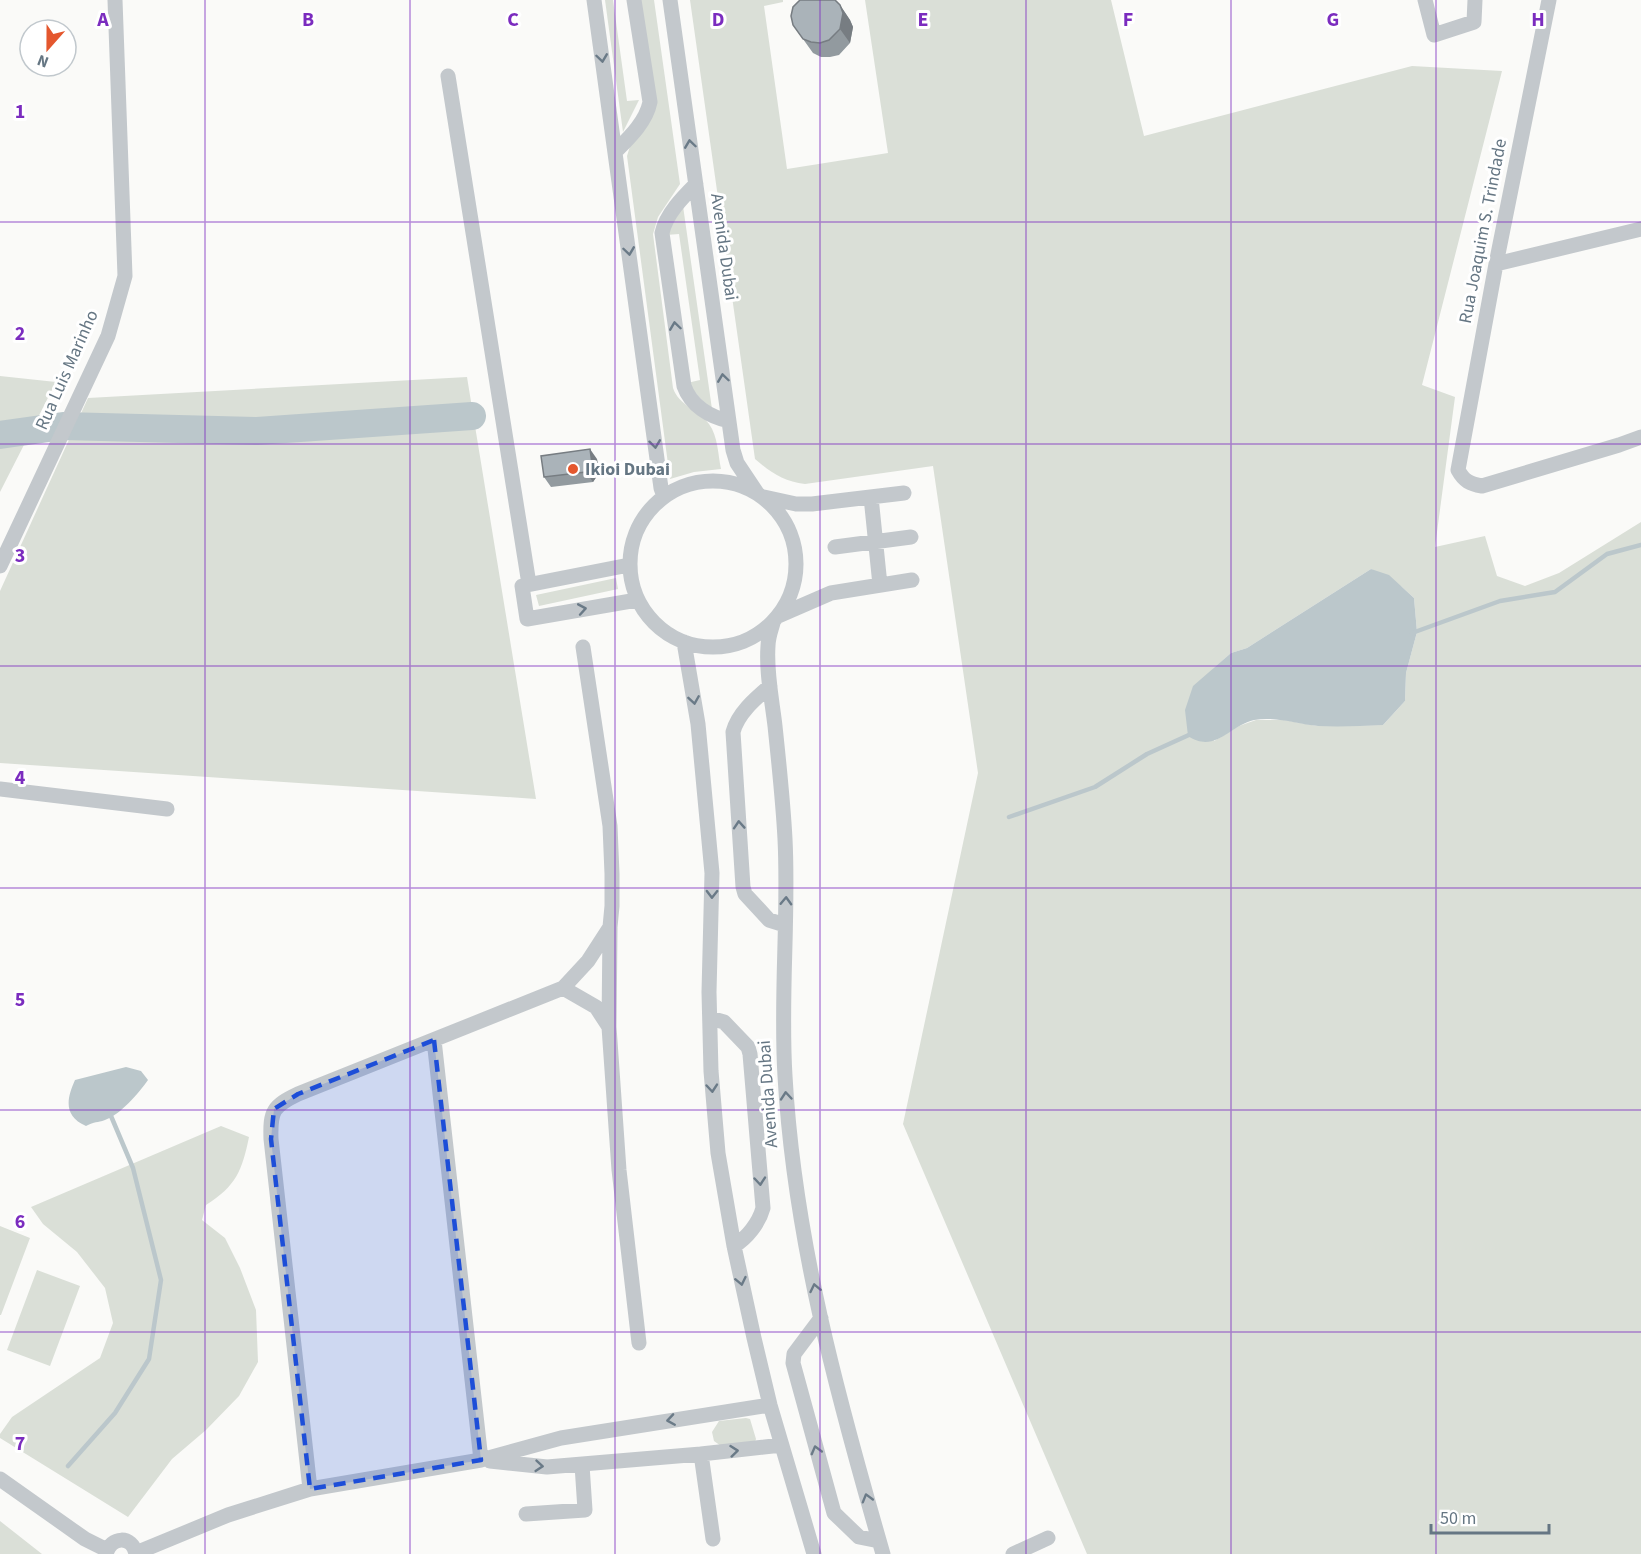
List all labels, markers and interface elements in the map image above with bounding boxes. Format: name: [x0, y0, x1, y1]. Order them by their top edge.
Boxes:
text: A: [96, 6, 109, 34]
text: B: [302, 6, 314, 34]
text: C: [507, 6, 519, 34]
text: D: [712, 6, 724, 34]
text: E: [918, 6, 928, 34]
text: F: [1123, 6, 1133, 34]
text: G: [1327, 6, 1339, 34]
text: H: [1531, 6, 1545, 34]
north arrow: [18, 18, 78, 78]
text: N: [34, 49, 52, 73]
one-way arrow: [596, 53, 608, 63]
text: 1: [15, 98, 25, 126]
street label: Rua Joaquim S. Trindade: [1453, 136, 1513, 325]
one-way arrow: [685, 139, 697, 148]
street label: Avenida Dubai: [704, 192, 744, 302]
one-way arrow: [622, 247, 634, 256]
street label: Rua Luis Marinho: [29, 306, 105, 434]
text: 2: [15, 320, 25, 348]
one-way arrow: [670, 321, 682, 331]
one-way arrow: [718, 374, 730, 383]
one-way arrow: [649, 440, 661, 449]
place label: Ikioi Dubai: [585, 457, 670, 482]
marker: Ikioi Dubai: [566, 462, 580, 476]
text: 3: [15, 542, 25, 570]
one-way arrow: [577, 603, 587, 616]
one-way arrow: [687, 694, 700, 704]
text: 4: [15, 764, 26, 792]
one-way arrow: [733, 821, 746, 830]
one-way arrow: [706, 889, 718, 898]
one-way arrow: [780, 896, 793, 905]
text: 5: [15, 986, 25, 1014]
street label: Avenida Dubai: [752, 1039, 784, 1149]
one-way arrow: [705, 1084, 718, 1093]
one-way arrow: [780, 1091, 793, 1100]
one-way arrow: [754, 1176, 767, 1185]
text: 6: [15, 1208, 25, 1236]
one-way arrow: [734, 1276, 747, 1286]
one-way arrow: [809, 1283, 822, 1293]
one-way arrow: [666, 1414, 676, 1426]
text: 7: [15, 1430, 25, 1458]
one-way arrow: [729, 1445, 738, 1458]
one-way arrow: [811, 1445, 823, 1456]
one-way arrow: [535, 1459, 544, 1472]
one-way arrow: [862, 1493, 874, 1504]
scale bar: [1431, 1497, 1550, 1535]
text: 50 m: [1440, 1506, 1476, 1531]

